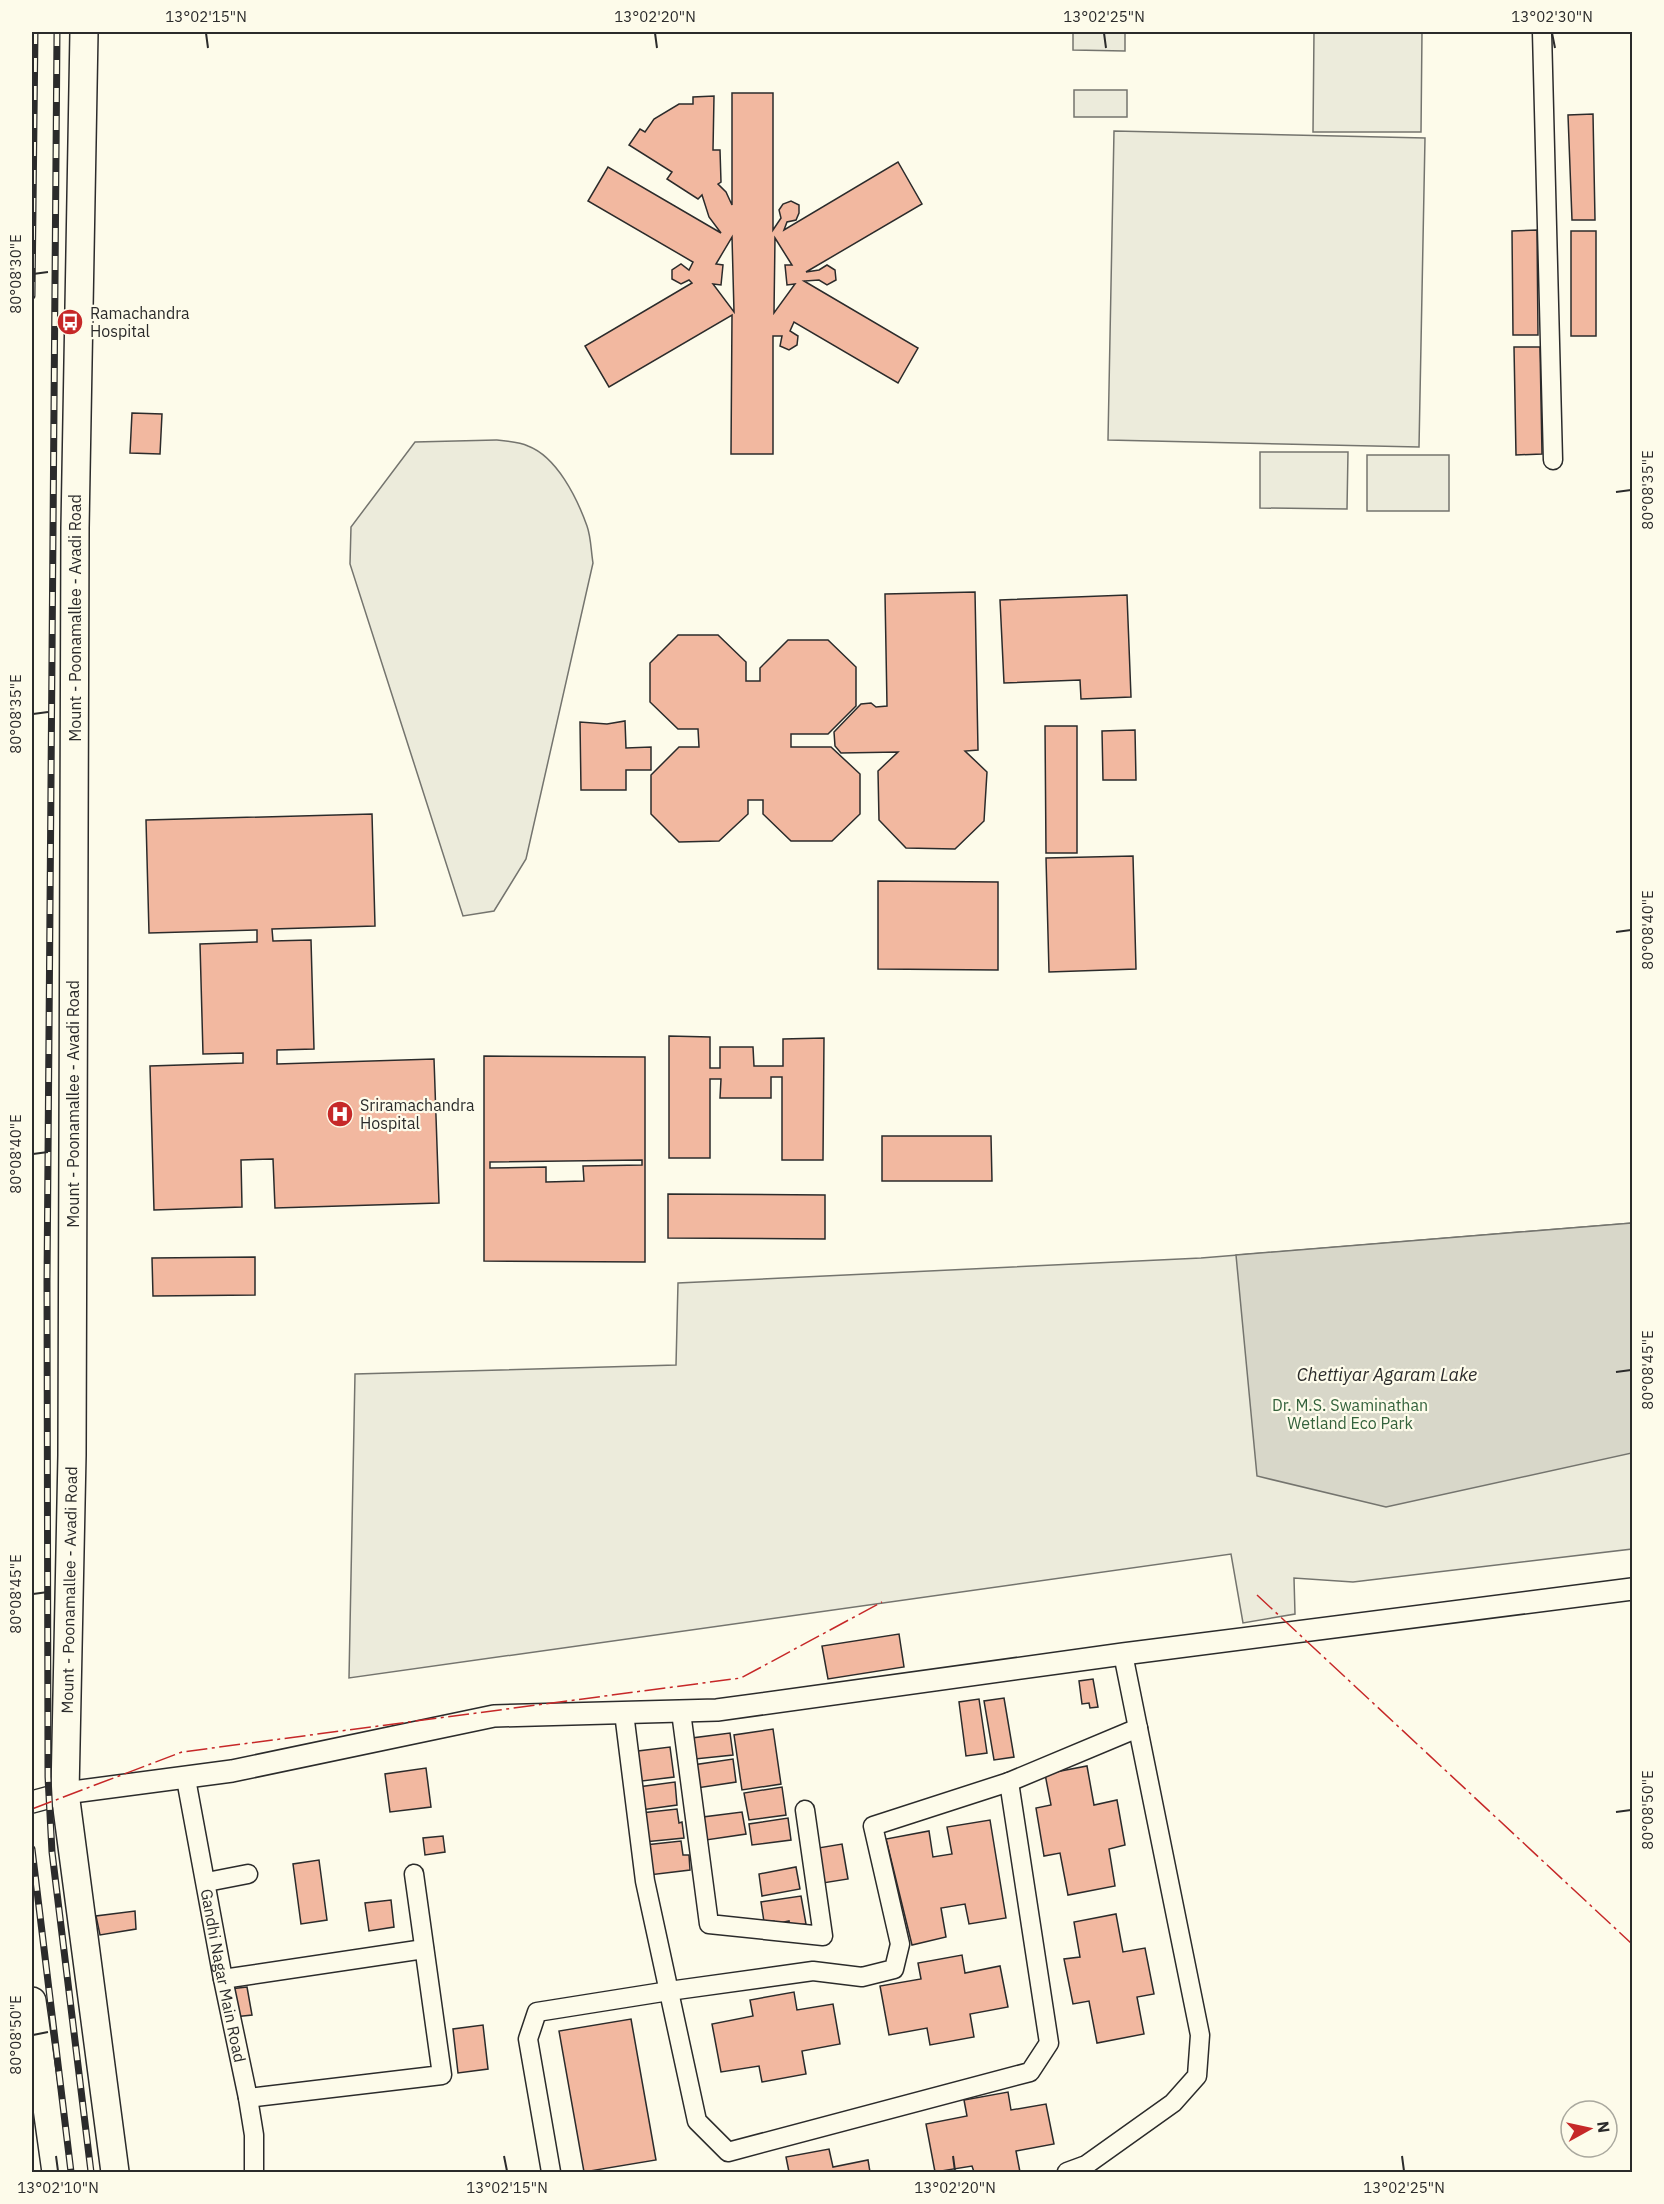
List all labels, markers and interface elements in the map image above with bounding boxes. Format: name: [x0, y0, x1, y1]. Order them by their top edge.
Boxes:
text: 13°02'15"N: [165, 7, 247, 26]
text: 13°02'20"N: [614, 7, 696, 26]
text: 13°02'25"N: [1063, 7, 1145, 26]
text: 13°02'30"N: [1511, 7, 1593, 26]
text: 80°08'30"E: [6, 234, 25, 314]
place label: Ramachandra Hospital: [90, 303, 190, 341]
bus stop icon: Ramachandra Hospital: [55, 307, 85, 337]
text: 80°08'35"E: [1638, 450, 1657, 530]
street label: Mount - Poonamallee - Avadi Road: [65, 494, 85, 742]
text: 80°08'35"E: [6, 674, 25, 754]
text: 80°08'40"E: [1638, 890, 1657, 970]
street label: Mount - Poonamallee - Avadi Road: [63, 980, 83, 1228]
place label: Sriramachandra Hospital: [360, 1095, 475, 1133]
hospital icon: Sriramachandra Hospital: [325, 1099, 355, 1129]
text: 80°08'40"E: [6, 1114, 25, 1194]
text: 80°08'45"E: [1638, 1330, 1657, 1410]
water label: Chettiyar Agaram Lake: [1297, 1363, 1477, 1386]
park label: Dr. M.S. Swaminathan Wetland Eco Park: [1272, 1395, 1428, 1433]
street label: Mount - Poonamallee - Avadi Road: [57, 1466, 81, 1714]
text: 80°08'45"E: [6, 1554, 25, 1634]
text: 80°08'50"E: [1638, 1770, 1657, 1850]
street label: Gandhi Nagar Main Road: [196, 1887, 250, 2064]
text: 80°08'50"E: [6, 1995, 25, 2075]
north arrow: [1559, 2099, 1619, 2159]
text: N: [1593, 2120, 1615, 2134]
text: 13°02'10"N: [17, 2178, 99, 2197]
text: 13°02'15"N: [466, 2178, 548, 2197]
text: 13°02'20"N: [914, 2178, 996, 2197]
text: 13°02'25"N: [1363, 2178, 1445, 2197]

